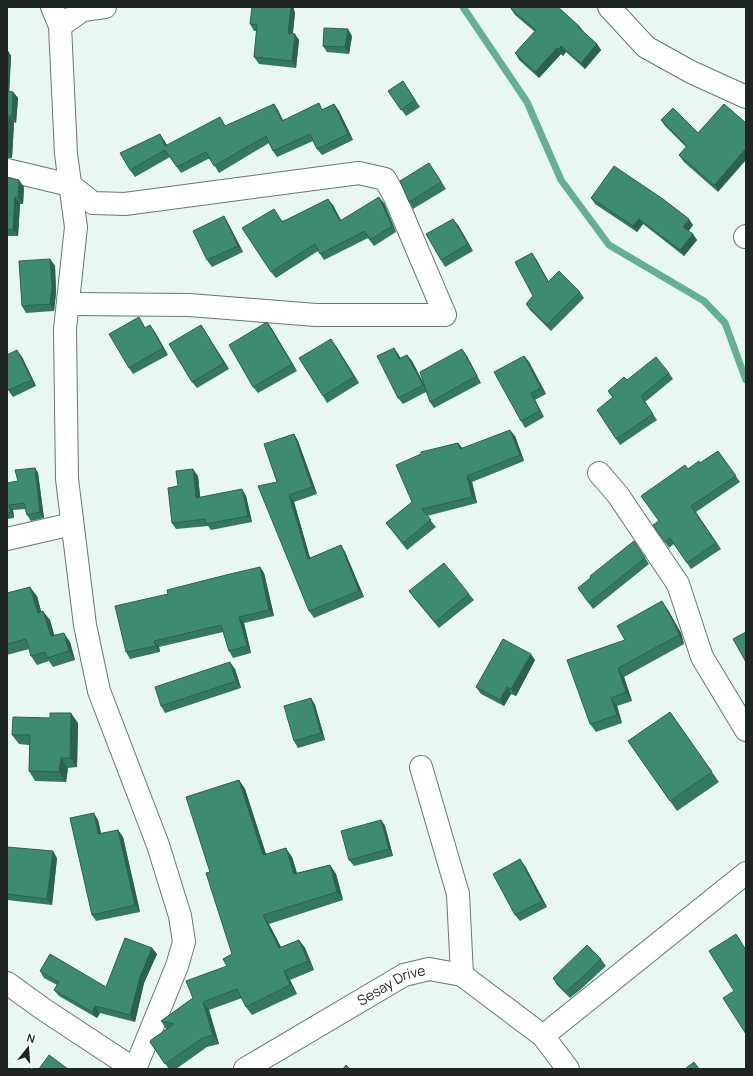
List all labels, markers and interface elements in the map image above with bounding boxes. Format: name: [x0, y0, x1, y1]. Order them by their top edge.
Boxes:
street label: Sesay Drive: [353, 960, 427, 1010]
north arrow: [8, 1028, 48, 1068]
text: N: [25, 1030, 37, 1046]

